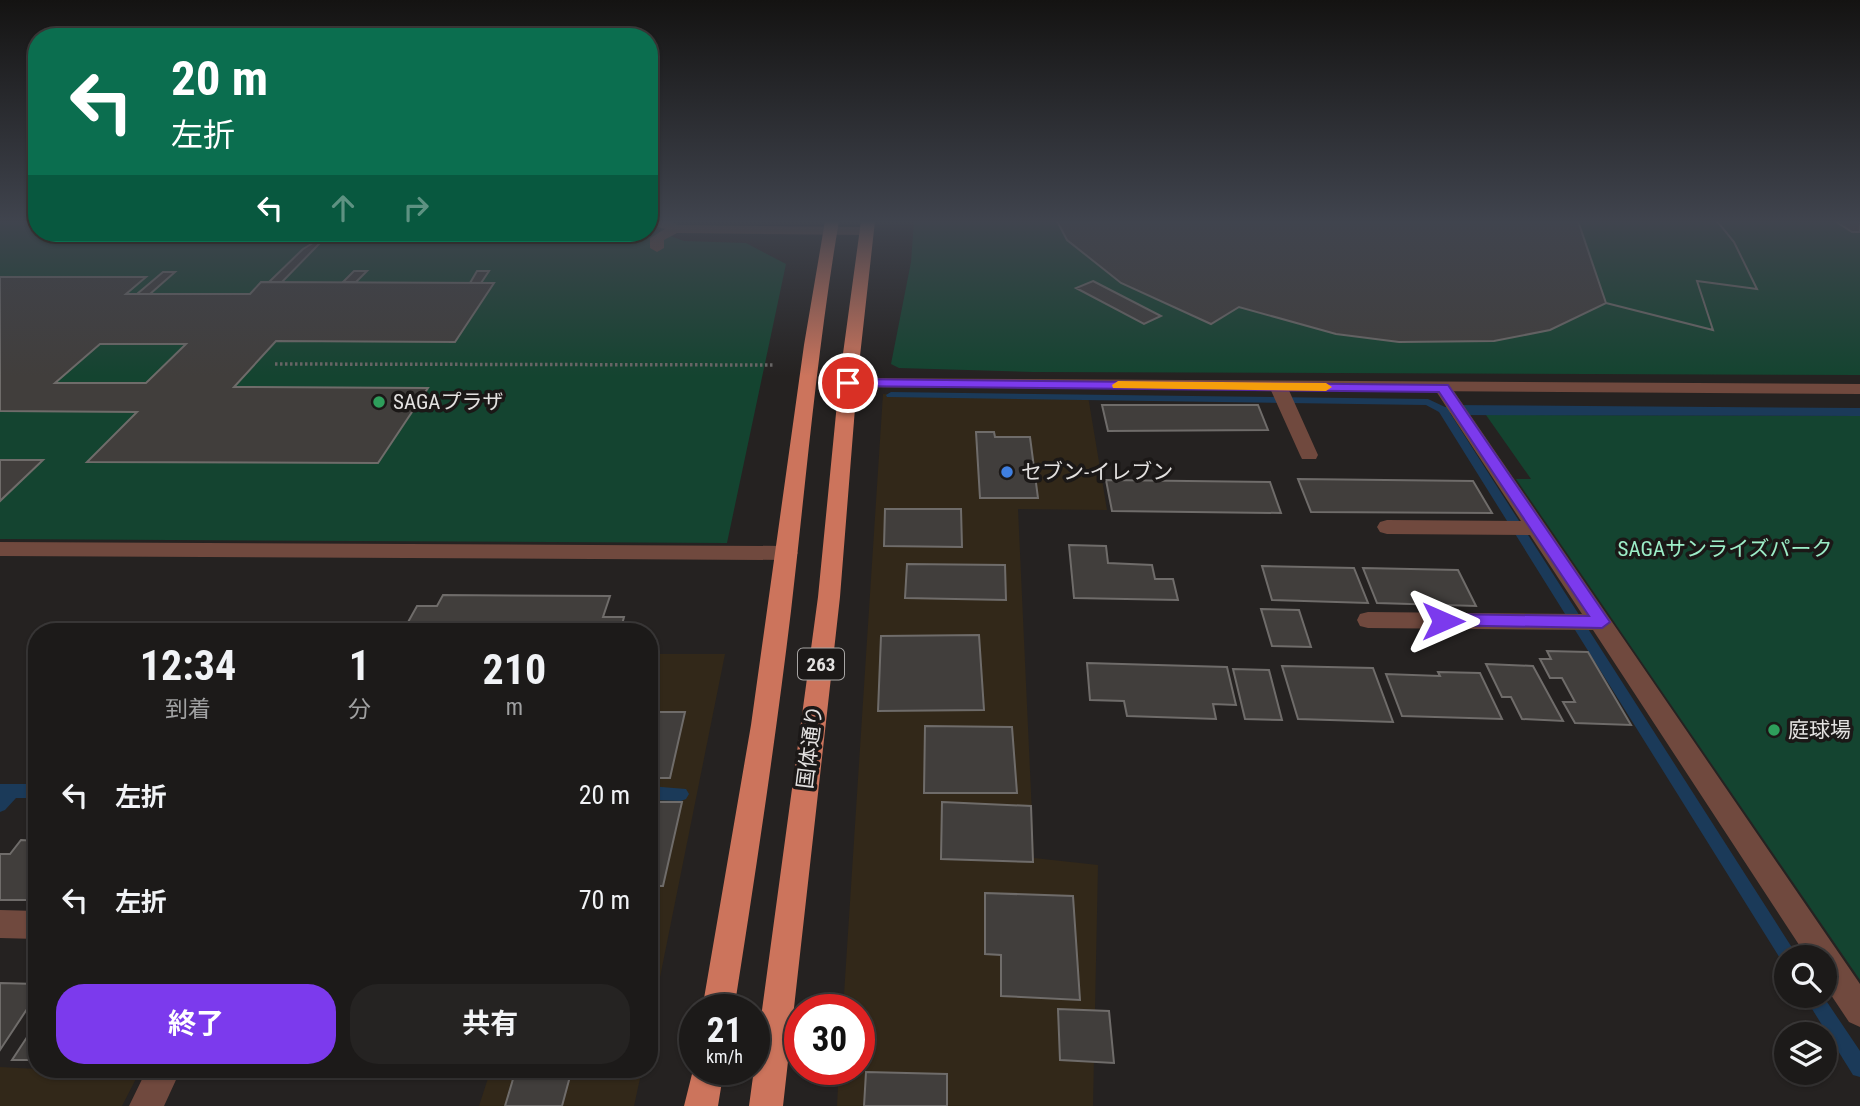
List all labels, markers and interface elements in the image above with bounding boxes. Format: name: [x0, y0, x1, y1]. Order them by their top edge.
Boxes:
text: 20 m: [171, 50, 268, 107]
icon: left: [56, 56, 147, 147]
text: 左折: [171, 116, 235, 154]
icon: left: [251, 189, 289, 227]
icon: ahead: [324, 189, 362, 227]
icon: right: [397, 189, 435, 227]
pin: [818, 353, 878, 413]
icon: arrive: [829, 364, 867, 402]
place label: SAGAプラザ: [393, 390, 503, 414]
marker: SAGAプラザ: [371, 394, 387, 410]
place label: セブン-イレブン: [1021, 460, 1173, 484]
marker: セブン-イレブン: [999, 464, 1015, 480]
park label: SAGAサンライズパーク: [1618, 537, 1832, 561]
position arrow: [1406, 584, 1480, 658]
text: 12:34: [140, 641, 236, 690]
text: 1: [349, 641, 370, 690]
text: 210: [483, 645, 546, 694]
road number: 263: [798, 649, 844, 680]
text: m: [506, 694, 523, 721]
text: 到着: [165, 696, 211, 723]
text: 分: [348, 696, 371, 723]
street label: 国体通り: [793, 704, 827, 790]
place label: 庭球場: [1788, 718, 1851, 742]
marker: 庭球場: [1766, 722, 1782, 738]
icon: left: [56, 776, 94, 814]
text: 20 m: [579, 780, 630, 810]
text: 左折: [115, 782, 167, 812]
icon: left: [56, 881, 94, 919]
text: 70 m: [579, 885, 630, 915]
text: 左折: [115, 887, 167, 917]
map controls: [1774, 945, 1837, 1085]
button: search: [1774, 945, 1837, 1008]
button: 終了: [56, 984, 336, 1064]
button: 共有: [350, 984, 630, 1064]
speed limit sign: 30: [784, 994, 875, 1085]
text: 21: [707, 1010, 742, 1051]
button: layers: [1774, 1022, 1837, 1085]
text: km/h: [706, 1046, 743, 1067]

